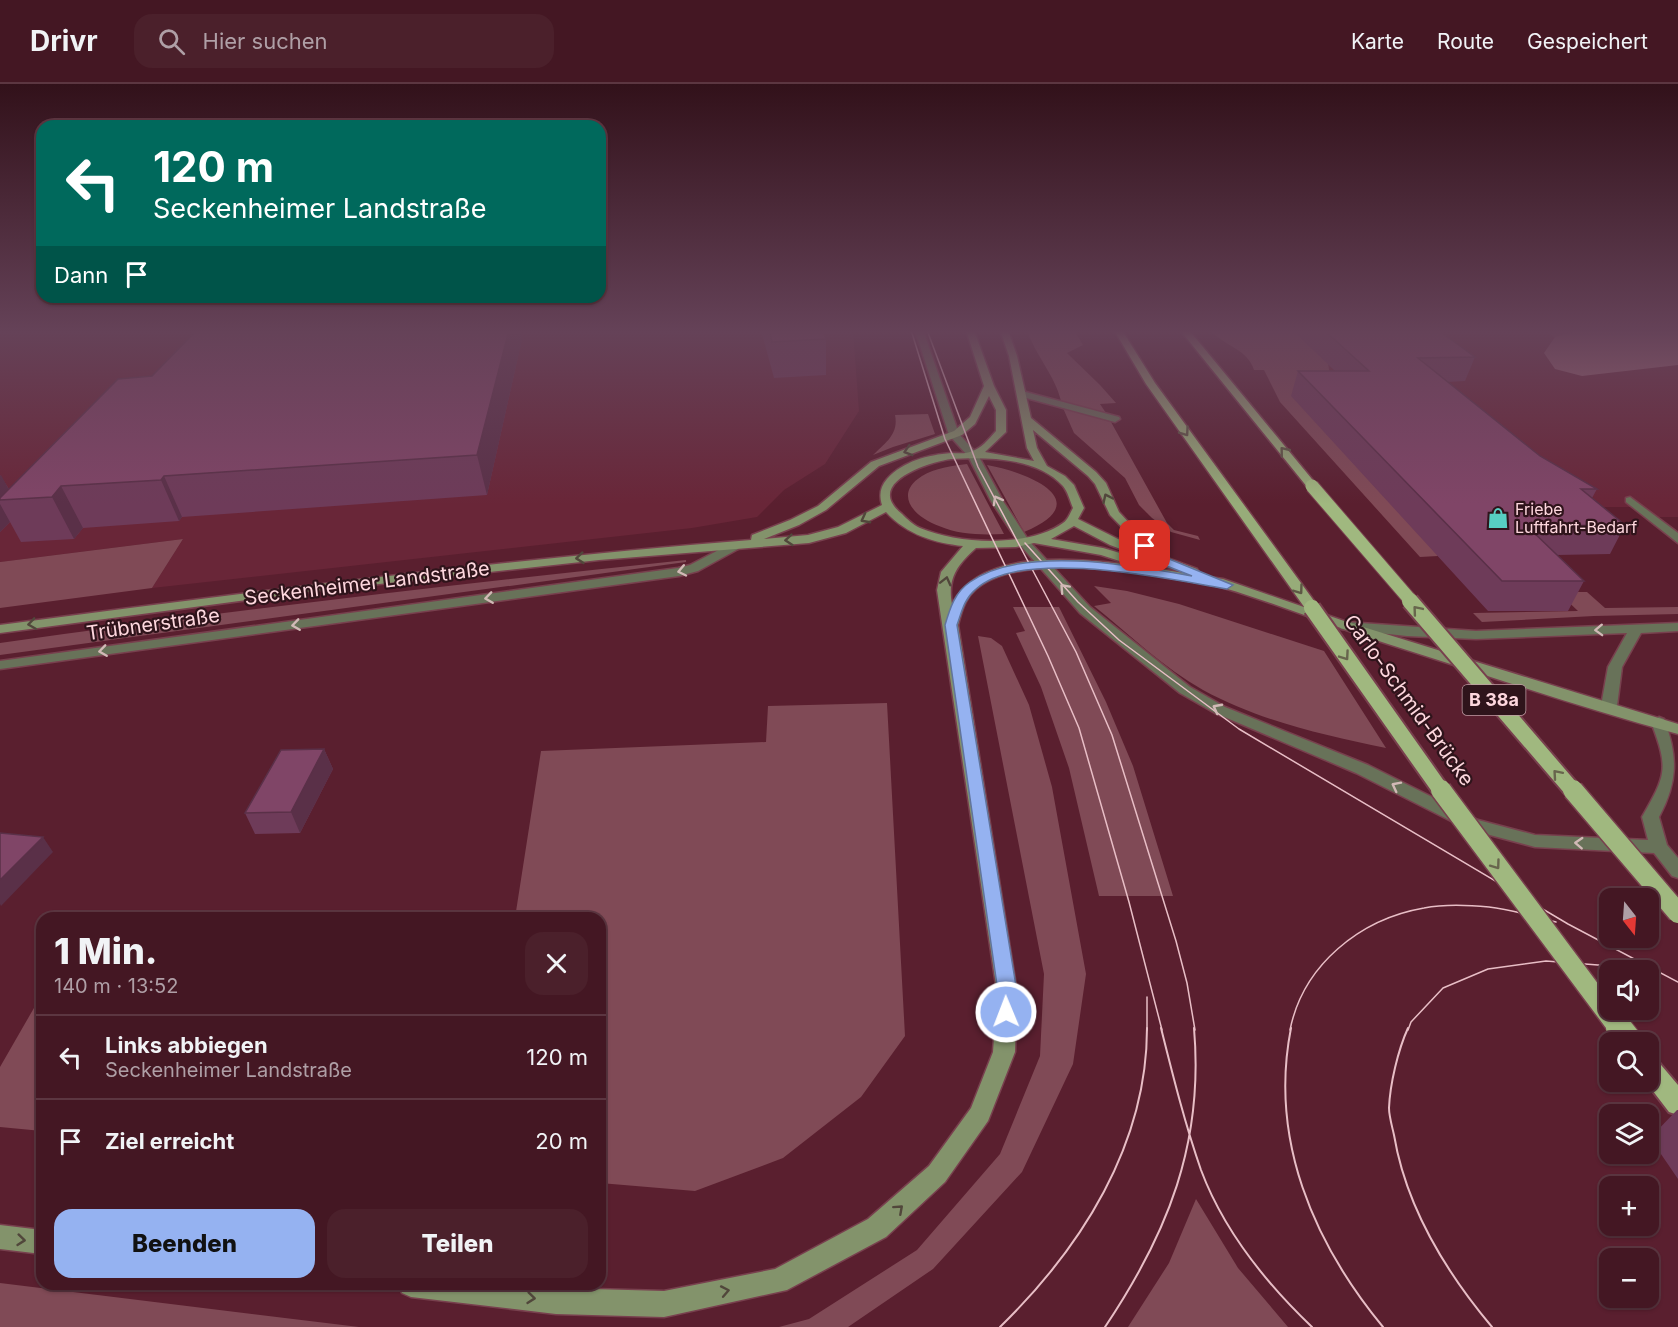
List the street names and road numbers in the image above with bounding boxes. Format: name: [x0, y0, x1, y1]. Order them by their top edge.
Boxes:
street label: Seckenheimer Landstraße: [243, 556, 491, 610]
street label: Trübnerstraße: [85, 603, 221, 645]
street label: Carlo-Schmid-Brücke: [1339, 610, 1479, 790]
road number: B 38a: [1462, 685, 1526, 715]

